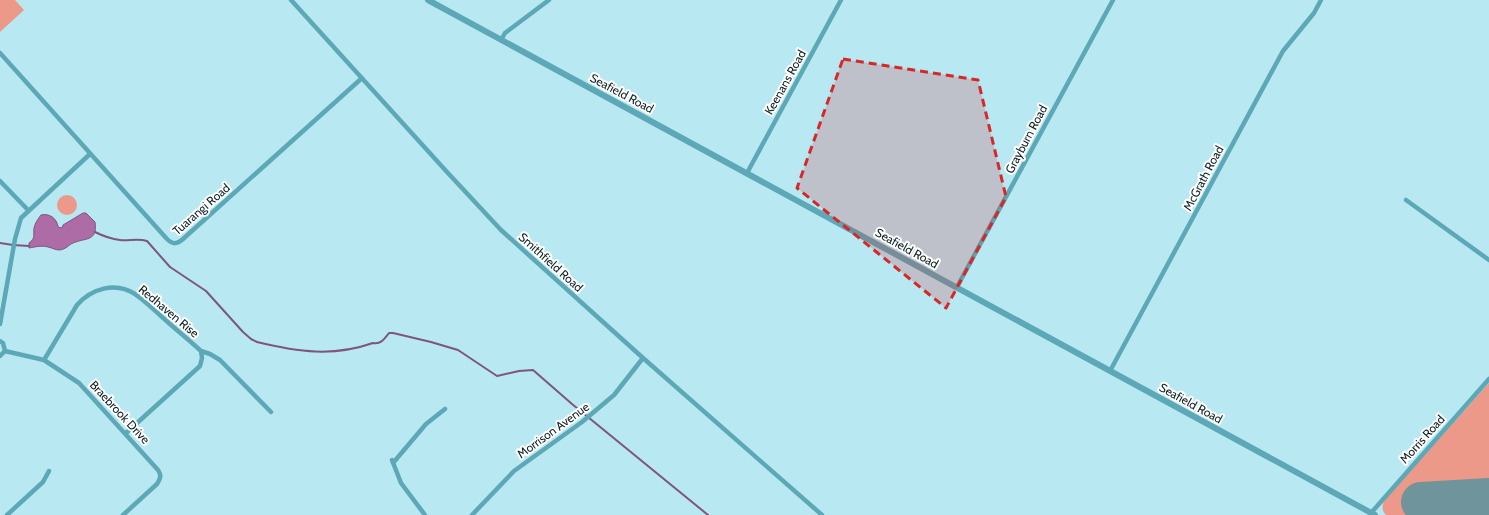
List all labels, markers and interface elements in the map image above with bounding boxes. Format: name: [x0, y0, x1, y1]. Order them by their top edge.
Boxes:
street label: Keenans Road: [761, 47, 809, 117]
street label: Seafield Road: [588, 70, 656, 116]
street label: Grayburn Road: [1002, 102, 1050, 176]
street label: McGrath Road: [1180, 143, 1226, 213]
street label: Tuarangi Road: [169, 180, 233, 238]
street label: Seafield Road: [873, 225, 941, 271]
street label: Smithfield Road: [516, 229, 586, 295]
street label: Redhaven Rise: [136, 281, 202, 341]
street label: Braebrook Drive: [87, 377, 153, 447]
street label: Seafield Road: [1157, 380, 1225, 426]
street label: Morrison Avenue: [514, 399, 592, 461]
street label: Morris Road: [1396, 412, 1448, 466]

